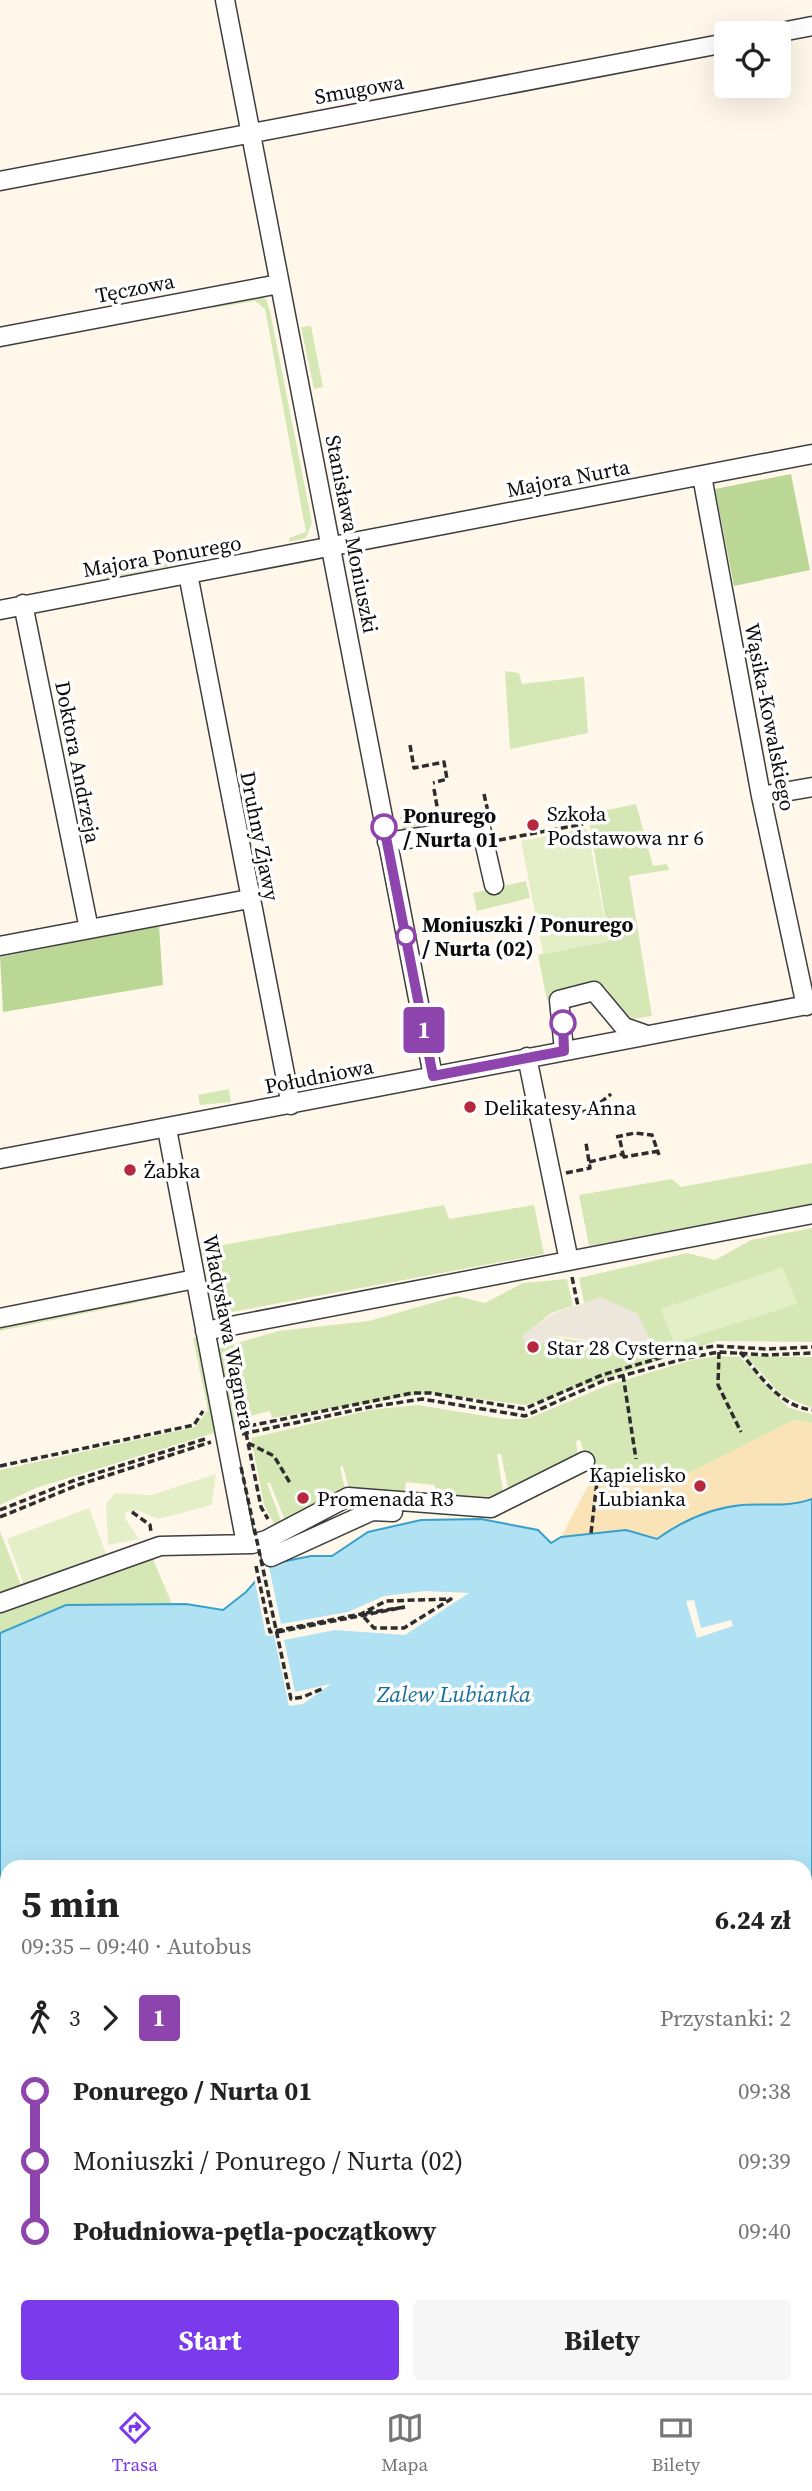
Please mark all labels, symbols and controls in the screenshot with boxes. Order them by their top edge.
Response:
map controls [714,21,791,98]
button: locate [714,21,791,98]
street label: Smugowa [312,67,406,111]
street label: Tęczowa [93,266,177,310]
street label: Stanisława Moniuszki [319,432,385,636]
street label: Majora Nurta [504,452,632,504]
street label: Majora Ponurego [80,528,244,584]
street label: Wąsika-Kowalskiego [738,621,802,813]
street label: Doktora Andrzeja [48,678,108,846]
street label: Druhny Zjawy [233,769,287,903]
place label: Szkoła Podstawowa nr 6 [547,799,704,852]
place label: Ponurego / Nurta 01 [403,801,499,854]
marker: Ponurego / Nurta 01 [371,814,397,840]
marker: Szkoła Podstawowa nr 6 [525,817,541,833]
place label: Moniuszki / Ponurego / Nurta (02) [422,910,633,963]
marker: Moniuszki / Ponurego / Nurta (02) [396,926,416,946]
line badge: 1 [401,1007,447,1053]
unlabelled marker [550,1010,576,1036]
text: 1 [417,1013,431,1046]
street label: Południowa [262,1051,376,1101]
place label: Delikatesy Anna [484,1093,637,1122]
marker: Delikatesy Anna [462,1099,478,1115]
place label: Żabka [144,1156,201,1185]
marker: Żabka [122,1162,138,1178]
street label: Władysława Wagnera [196,1232,262,1432]
place label: Star 28 Cysterna [547,1333,698,1362]
marker: Star 28 Cysterna [525,1339,541,1355]
place label: Kąpielisko Lubianka [589,1460,686,1513]
marker: Kąpielisko Lubianka [692,1478,708,1494]
place label: Promenada R3 [317,1484,454,1513]
marker: Promenada R3 [295,1490,311,1506]
water label: Zalew Lubianka [376,1678,531,1710]
text: 5 min [21,1878,120,1930]
text: 6.24 zł [715,1902,791,1938]
text: 09:35 – 09:40 · Autobus [21,1930,251,1962]
icon: walk [21,1999,59,2037]
icon: forward [91,1999,129,2037]
text: 1 [153,2001,166,2034]
text: 3 [69,2002,81,2034]
text: Przystanki: 2 [660,2002,791,2034]
text: Ponurego / Nurta 01 [73,2073,312,2109]
text: 09:38 [738,2075,791,2107]
text: Moniuszki / Ponurego / Nurta (02) [73,2143,463,2179]
text: 09:39 [738,2145,791,2177]
text: Południowa-pętla-początkowy [73,2213,436,2249]
text: 09:40 [738,2215,791,2247]
button: Start [21,2300,399,2380]
button: Bilety [413,2300,791,2380]
tab: Trasa [112,2409,158,2477]
tab: Mapa [381,2409,428,2477]
tab: Bilety [651,2409,700,2477]

